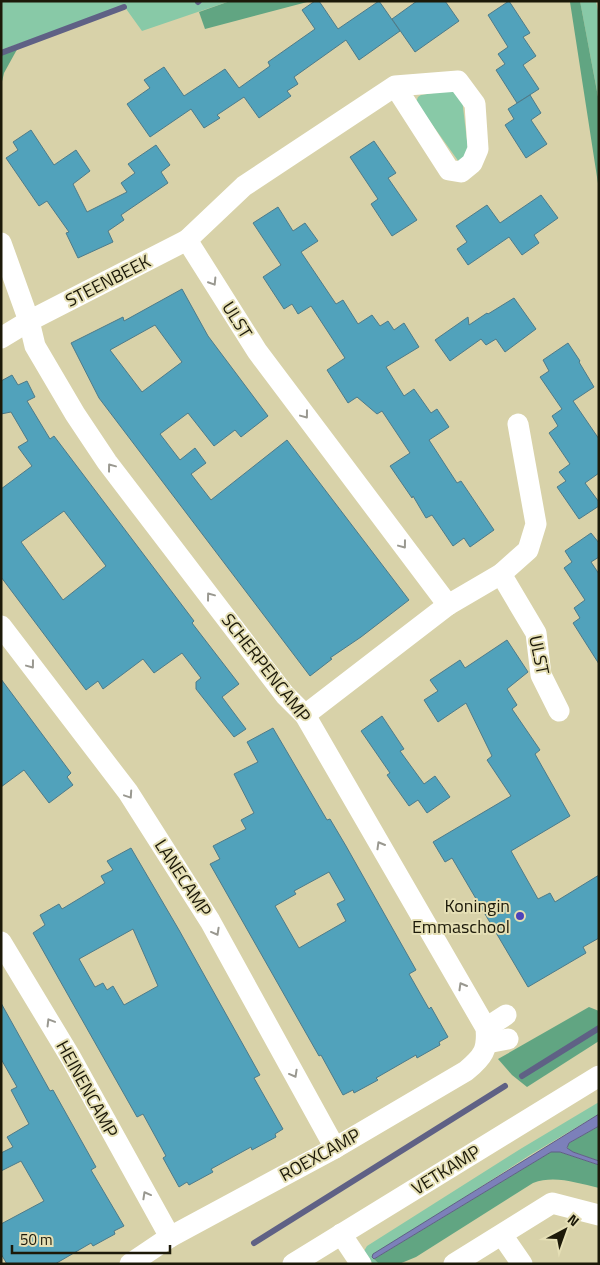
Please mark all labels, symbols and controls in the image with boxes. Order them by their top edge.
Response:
street label: STEENBEEK [60,248,155,314]
one-way arrow [206,276,216,285]
street label: ULST [216,296,260,344]
one-way arrow [299,409,308,419]
one-way arrow [108,463,117,473]
one-way arrow [397,539,405,548]
one-way arrow [207,593,215,602]
street label: SCHERPENCAMP [215,607,318,728]
street label: ULST [522,633,557,678]
one-way arrow [25,659,33,668]
one-way arrow [123,789,132,798]
street label: LANECAMP [148,834,219,922]
one-way arrow [376,842,386,851]
place label: Koningin Emmaschool [412,892,510,940]
marker: Koningin Emmaschool [514,910,526,922]
one-way arrow [210,926,220,935]
one-way arrow [458,982,468,991]
one-way arrow [46,1019,56,1028]
street label: HEINENCAMP [50,1035,125,1142]
one-way arrow [288,1069,298,1078]
street label: ROEXCAMP [274,1121,365,1188]
street label: VETKAMP [406,1138,486,1201]
one-way arrow [143,1191,153,1200]
north arrow [540,1205,590,1255]
text: N [563,1209,584,1231]
scale bar [12,1222,170,1254]
text: 50 m [20,1228,53,1251]

